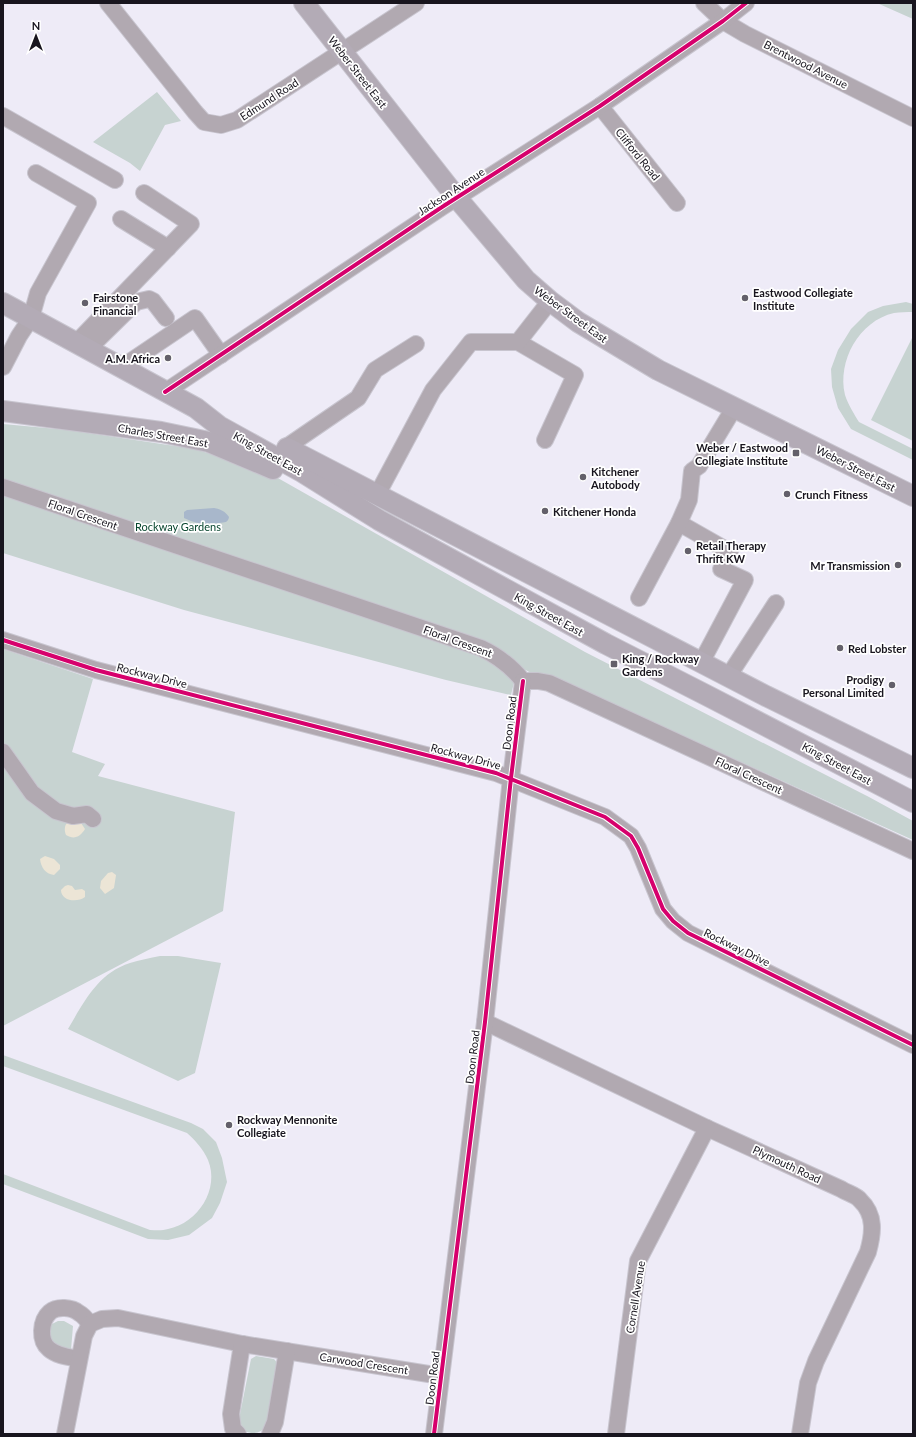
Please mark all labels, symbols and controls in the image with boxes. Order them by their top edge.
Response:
north arrow [16,16,56,56]
text: N [32,19,40,32]
street label: Weber Street East [326,34,390,110]
street label: Brentwood Avenue [762,37,850,91]
street label: Edmund Road [237,75,301,123]
street label: Clifford Road [613,125,663,183]
street label: Jackson Avenue [415,165,487,217]
street label: Weber Street East [532,283,610,345]
place label: Eastwood Collegiate Institute [753,286,853,312]
place label: Fairstone Financial [93,291,138,317]
marker: Eastwood Collegiate Institute [740,293,750,303]
marker: Fairstone Financial [80,298,90,308]
place label: A.M. Africa [104,352,160,365]
marker: A.M. Africa [163,353,173,363]
street label: Charles Street East [117,421,209,449]
street label: King Street East [231,429,305,477]
place label: Weber / Eastwood Collegiate Institute [695,441,788,467]
street label: Weber Street East [814,442,898,494]
marker: Weber / Eastwood Collegiate Institute [791,448,801,458]
place label: Kitchener Autobody [590,465,640,491]
marker: Kitchener Autobody [578,472,588,482]
place label: Crunch Fitness [795,488,868,501]
marker: Crunch Fitness [782,489,792,499]
street label: Floral Crescent [47,496,119,532]
place label: Kitchener Honda [553,505,636,518]
marker: Kitchener Honda [540,506,550,516]
park label: Rockway Gardens [135,520,221,533]
place label: Retail Therapy Thrift KW [696,539,766,565]
marker: Retail Therapy Thrift KW [683,546,693,556]
place label: Mr Transmission [810,559,890,572]
marker: Mr Transmission [893,560,903,570]
street label: King Street East [512,590,586,638]
street label: Floral Crescent [422,623,494,660]
place label: Red Lobster [848,642,907,655]
marker: Red Lobster [835,643,845,653]
place label: King / Rockway Gardens [622,652,699,678]
marker: King / Rockway Gardens [609,659,619,669]
street label: Rockway Drive [116,660,189,690]
place label: Prodigy Personal Limited [802,673,884,699]
marker: Prodigy Personal Limited [887,680,897,690]
street label: Doon Road [499,695,519,751]
street label: King Street East [800,739,874,787]
street label: Rockway Drive [430,740,503,772]
street label: Floral Crescent [713,754,785,796]
street label: Rockway Drive [702,925,772,969]
street label: Doon Road [462,1029,482,1085]
place label: Rockway Mennonite Collegiate [237,1113,337,1139]
marker: Rockway Mennonite Collegiate [224,1120,234,1130]
street label: Plymouth Road [751,1143,823,1185]
street label: Cornell Avenue [623,1260,647,1334]
street label: Carwood Crescent [319,1350,409,1376]
street label: Doon Road [422,1350,442,1406]

